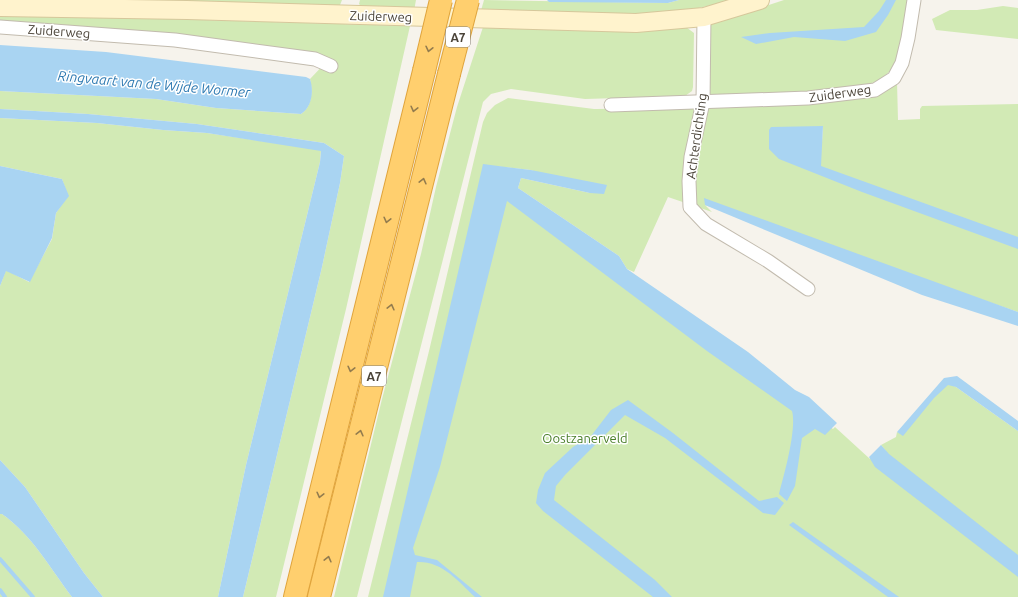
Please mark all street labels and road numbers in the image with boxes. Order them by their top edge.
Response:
street label: Zuiderweg [350,8,412,24]
street label: Zuiderweg [27,22,91,40]
road number: A7 [446,27,470,47]
street label: Zuiderweg [808,82,872,104]
street label: Achterdichting [683,92,709,180]
road number: A7 [362,366,386,386]

